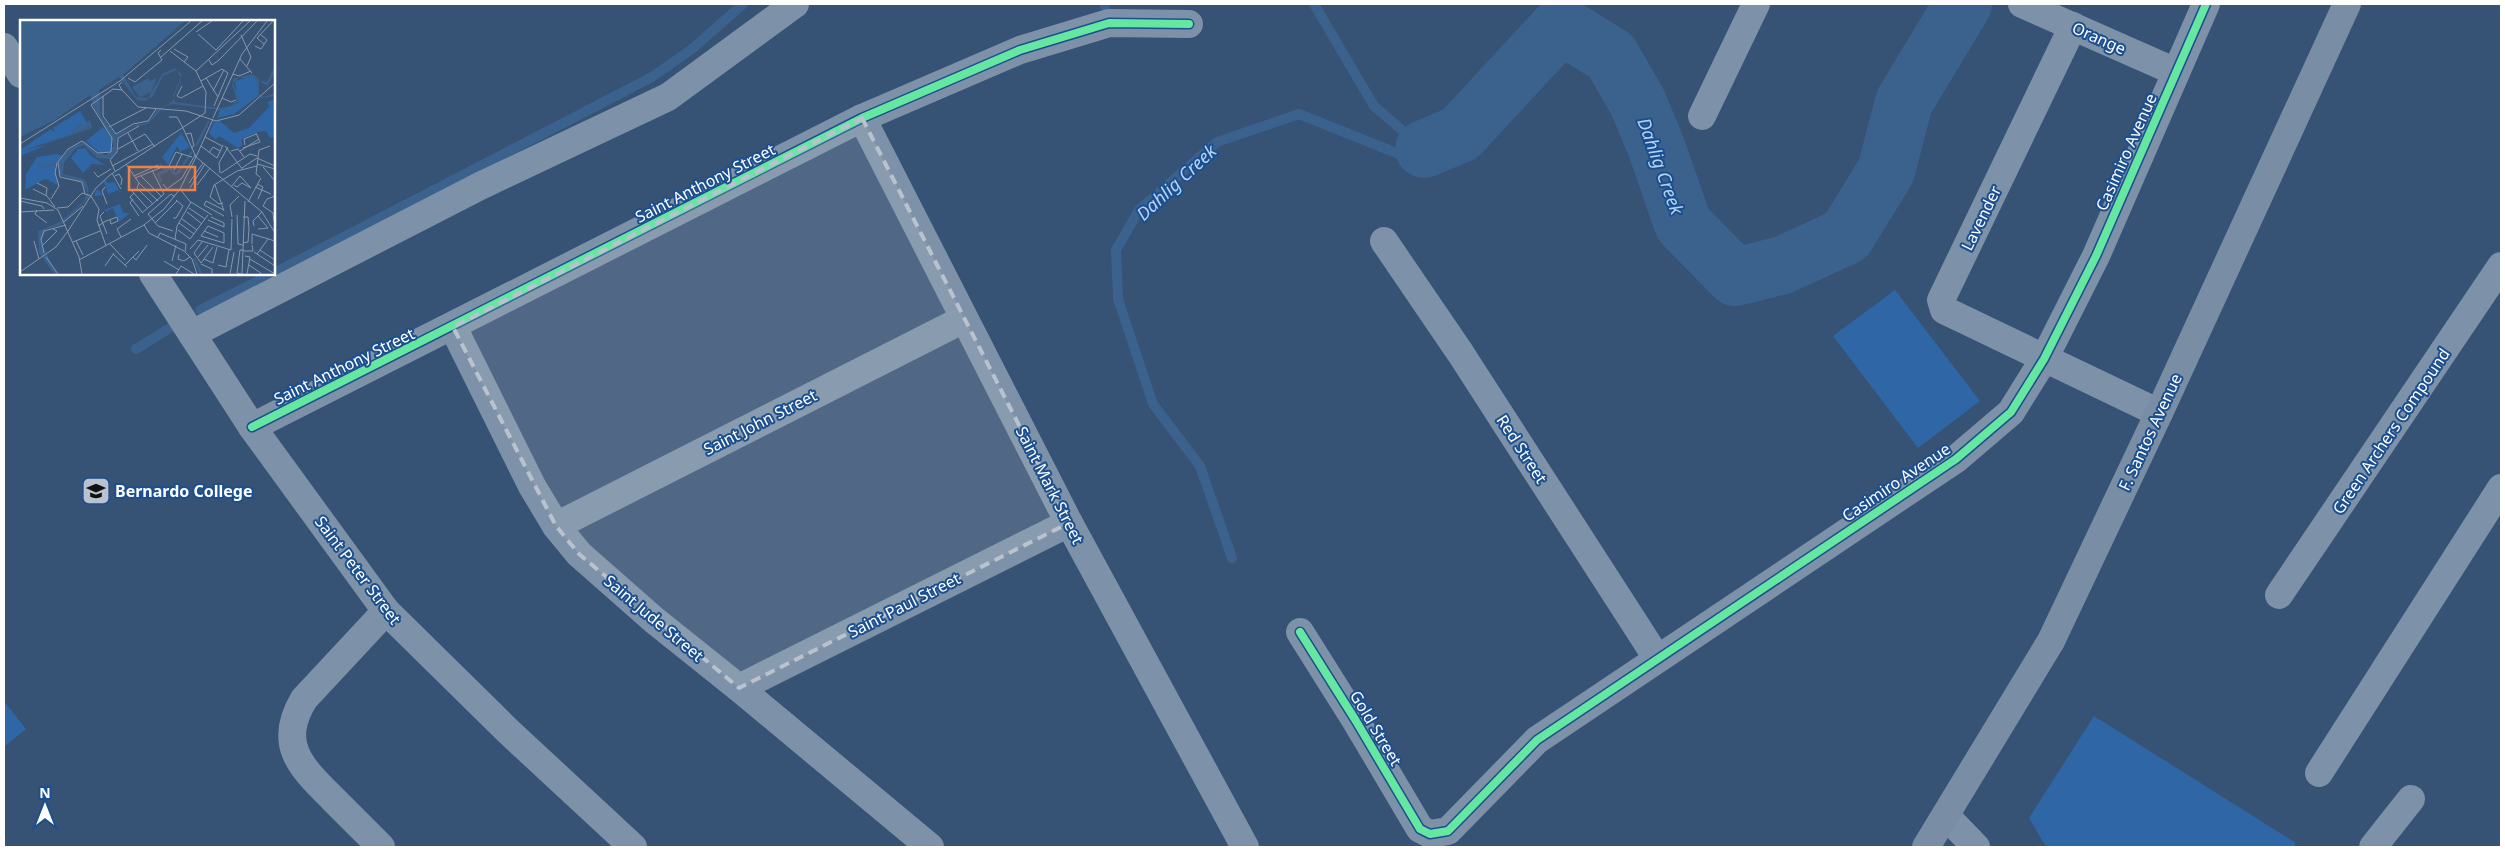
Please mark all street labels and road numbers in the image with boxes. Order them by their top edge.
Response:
street label: Orange [2069,16,2129,60]
street label: Casimiro Avenue [2090,90,2162,214]
street label: Saint Anthony Street [631,138,779,228]
street label: Lavender [1956,181,2006,254]
street label: Saint Anthony Street [270,322,418,410]
street label: Green Archers Compound [2327,344,2455,518]
street label: F. Santos Avenue [2113,370,2187,494]
street label: Saint John Street [700,384,821,460]
street label: Red Street [1492,410,1552,488]
street label: Saint Mark Street [1011,422,1089,548]
street label: Casimiro Avenue [1838,438,1954,526]
street label: Saint Peter Street [310,511,406,629]
street label: Saint Paul Street [844,567,964,643]
street label: Saint Jude Street [600,570,709,666]
street label: Gold Street [1345,686,1407,770]

